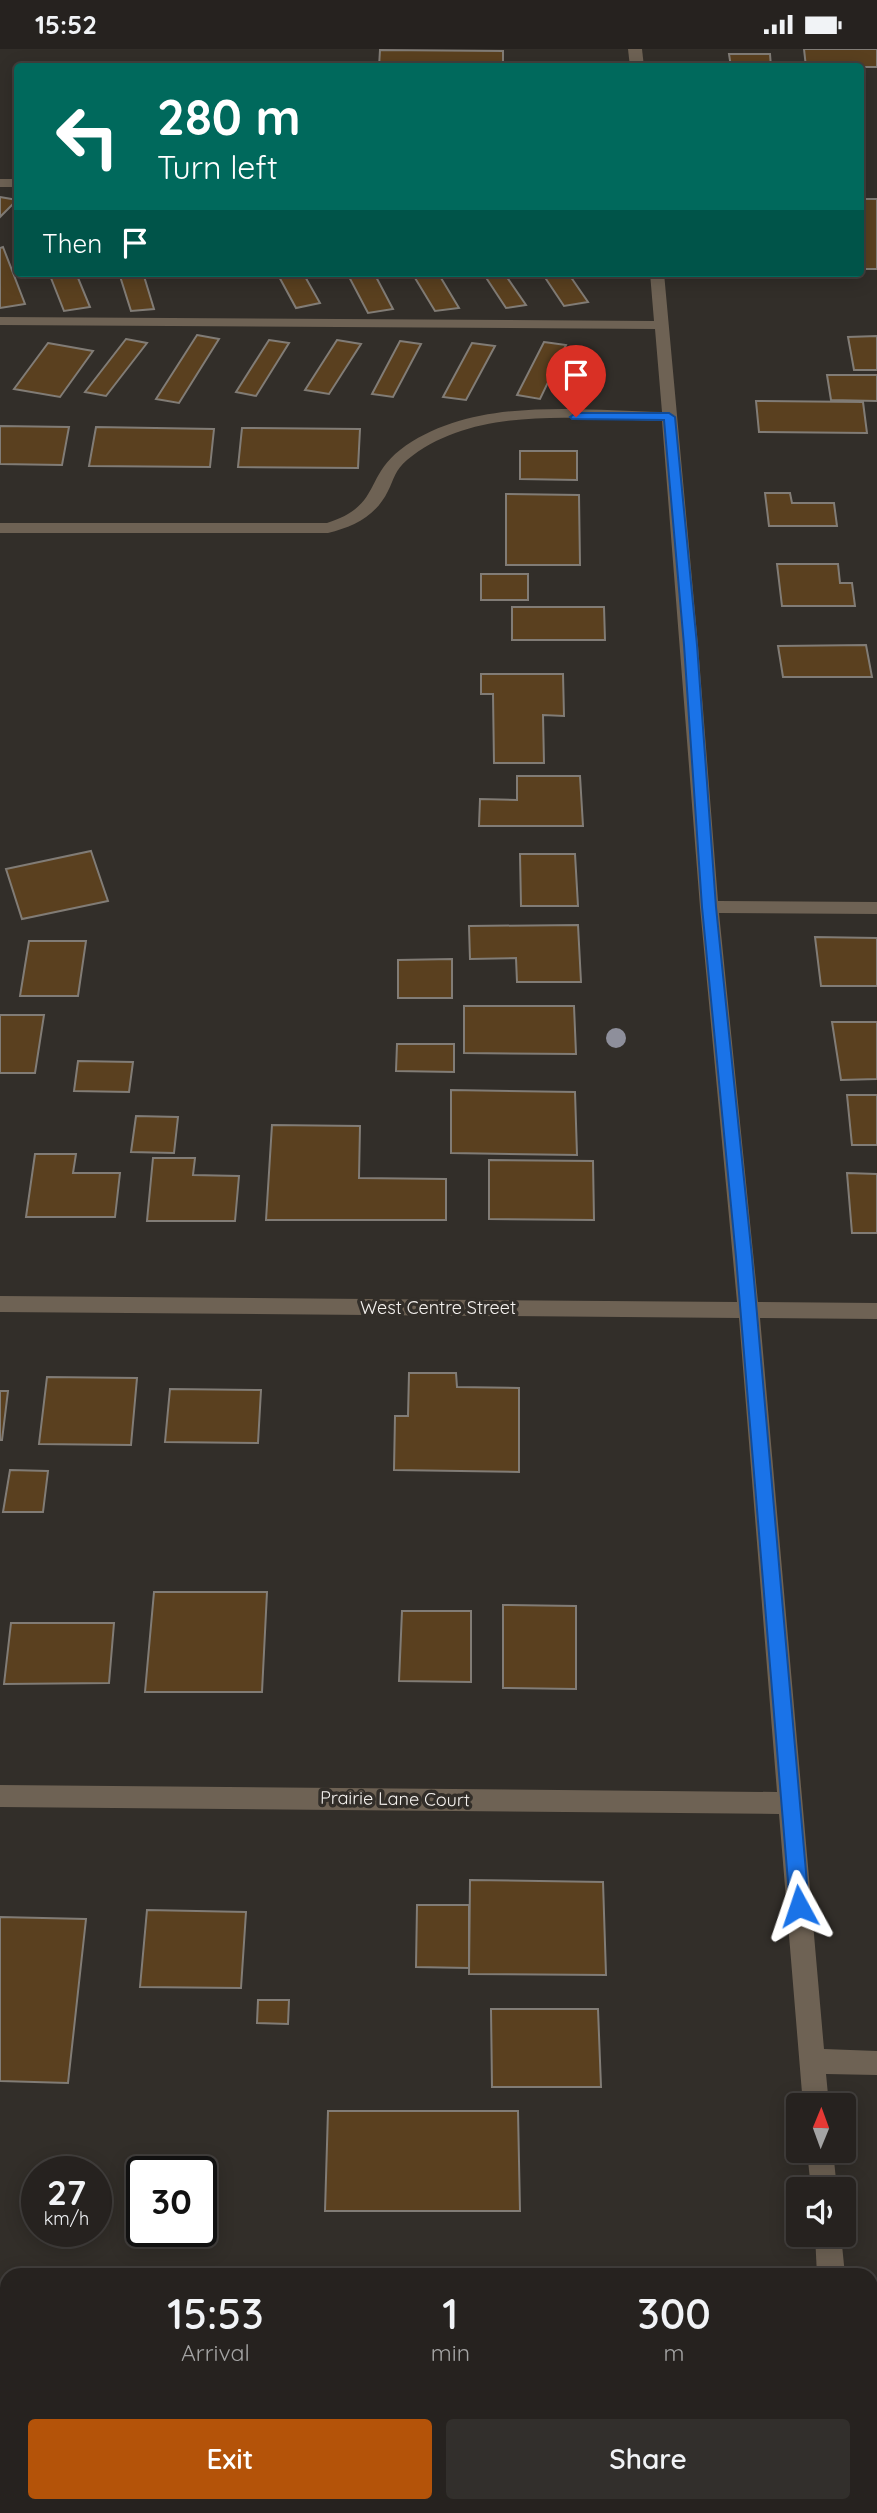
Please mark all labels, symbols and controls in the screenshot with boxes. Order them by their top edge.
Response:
text: 15:52 [35,8,97,41]
text: 280 m [157,86,301,147]
icon: left [42,91,133,182]
text: Turn left [157,147,278,187]
icon: arrive [116,224,154,262]
text: Then [42,227,102,260]
pin [546,345,606,417]
icon: arrive [557,356,595,394]
street label: West Centre Street [360,1296,516,1319]
street label: Prairie Lane Court [320,1786,470,1811]
position arrow [762,1869,836,1943]
north arrow [786,2093,856,2163]
map controls [786,2093,856,2247]
speed limit sign: 30 [126,2156,217,2247]
text: 27 [47,2170,86,2214]
button: sound [786,2177,856,2247]
text: km/h [44,2207,89,2230]
text: 15:53 [167,2287,264,2340]
text: 1 [442,2287,458,2340]
text: 300 [637,2287,711,2340]
text: Arrival [181,2338,250,2367]
text: min [431,2338,470,2367]
text: m [664,2338,684,2367]
button: Exit [28,2419,432,2499]
button: Share [446,2419,850,2499]

